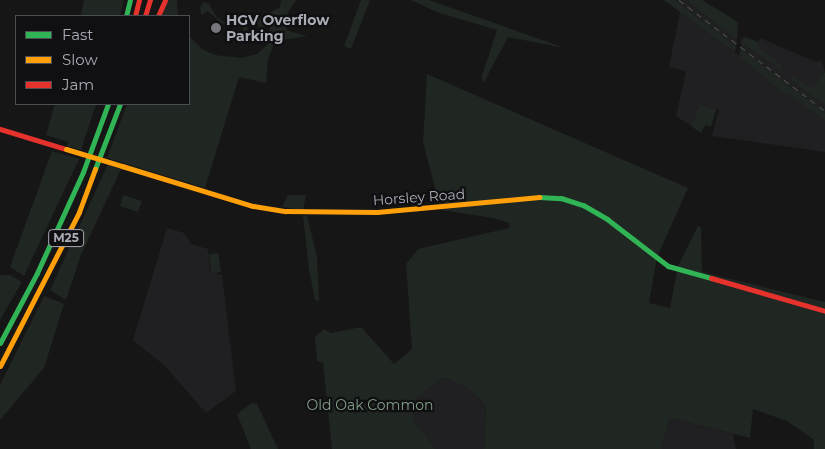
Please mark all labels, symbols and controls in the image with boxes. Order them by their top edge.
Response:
place label: HGV Overflow Parking [226,12,329,44]
legend [15,15,190,105]
marker: HGV Overflow Parking [210,22,222,34]
text: Fast [62,25,93,44]
text: Slow [62,50,98,69]
text: Jam [62,75,94,94]
street label: Horsley Road [372,185,466,209]
road number: M25 [47,228,85,248]
park label: Old Oak Common [306,397,434,413]

